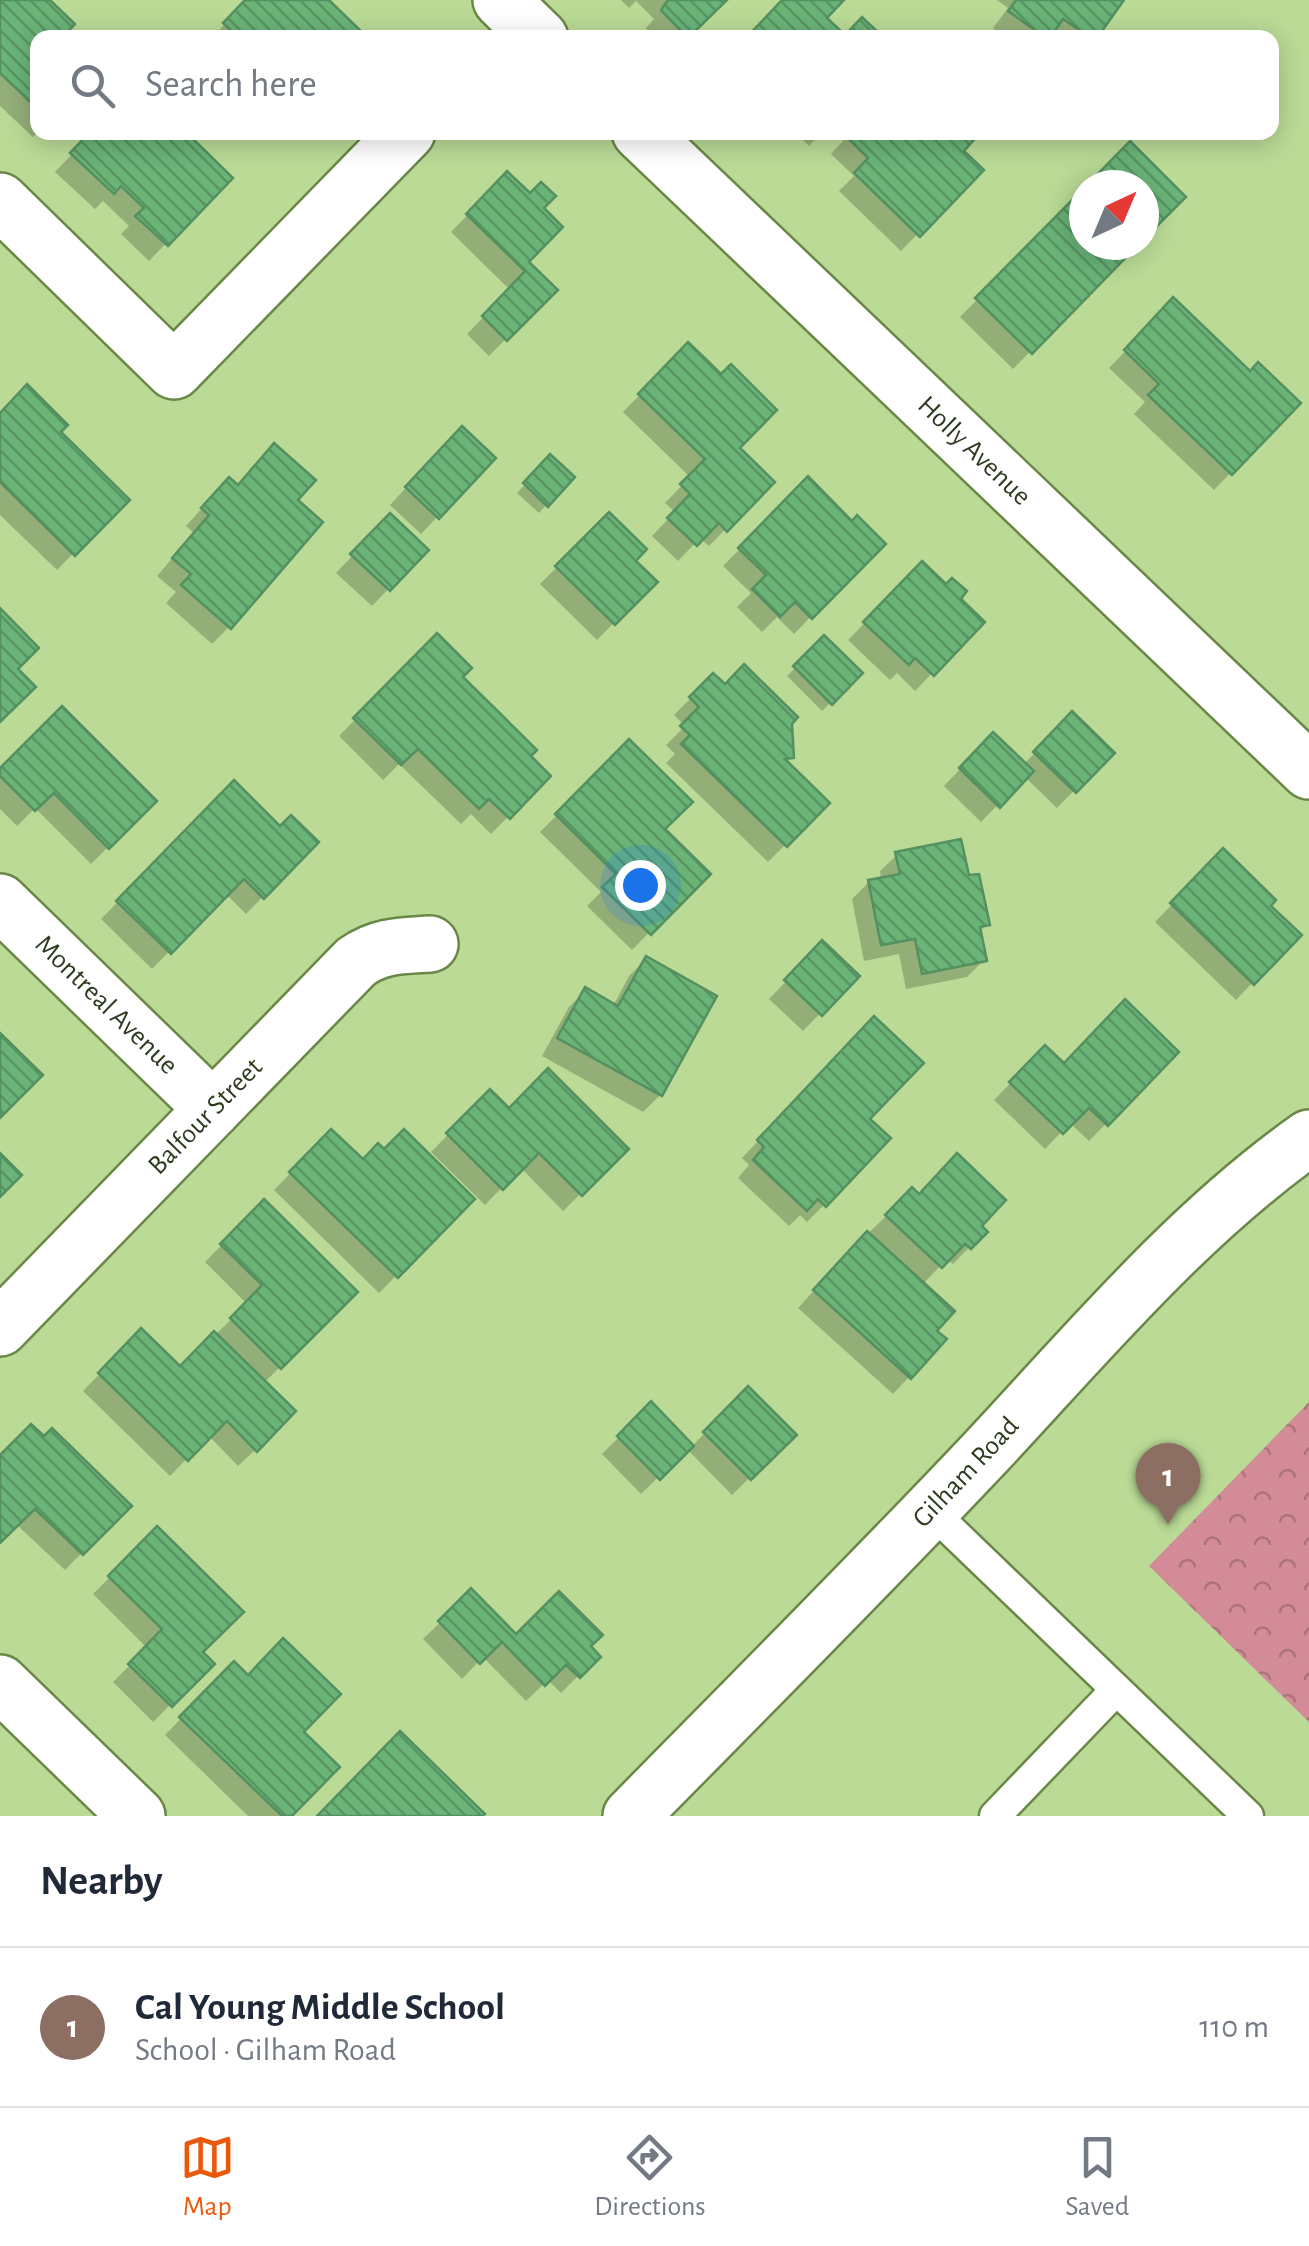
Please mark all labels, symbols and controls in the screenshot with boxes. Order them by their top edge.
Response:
search box [30,30,1279,140]
icon: search [65,58,120,113]
text: Search here [145,66,317,104]
north arrow [1069,170,1159,260]
street label: Holly Avenue [912,391,1036,511]
your location [615,860,666,911]
street label: Montreal Avenue [30,930,183,1080]
street label: Balfour Street [143,1053,268,1180]
street label: Gilham Road [908,1412,1025,1533]
pin: 1 [1136,1442,1200,1525]
text: Nearby [40,1860,163,1902]
text: Cal Young Middle School [135,1989,505,2027]
text: 1 [67,2011,78,2043]
text: 110 m [1199,2011,1269,2043]
text: School · Gilham Road [135,2034,396,2066]
tab: Map [180,2130,235,2224]
tab: Directions [594,2130,706,2224]
tab: Saved [1065,2130,1129,2224]

